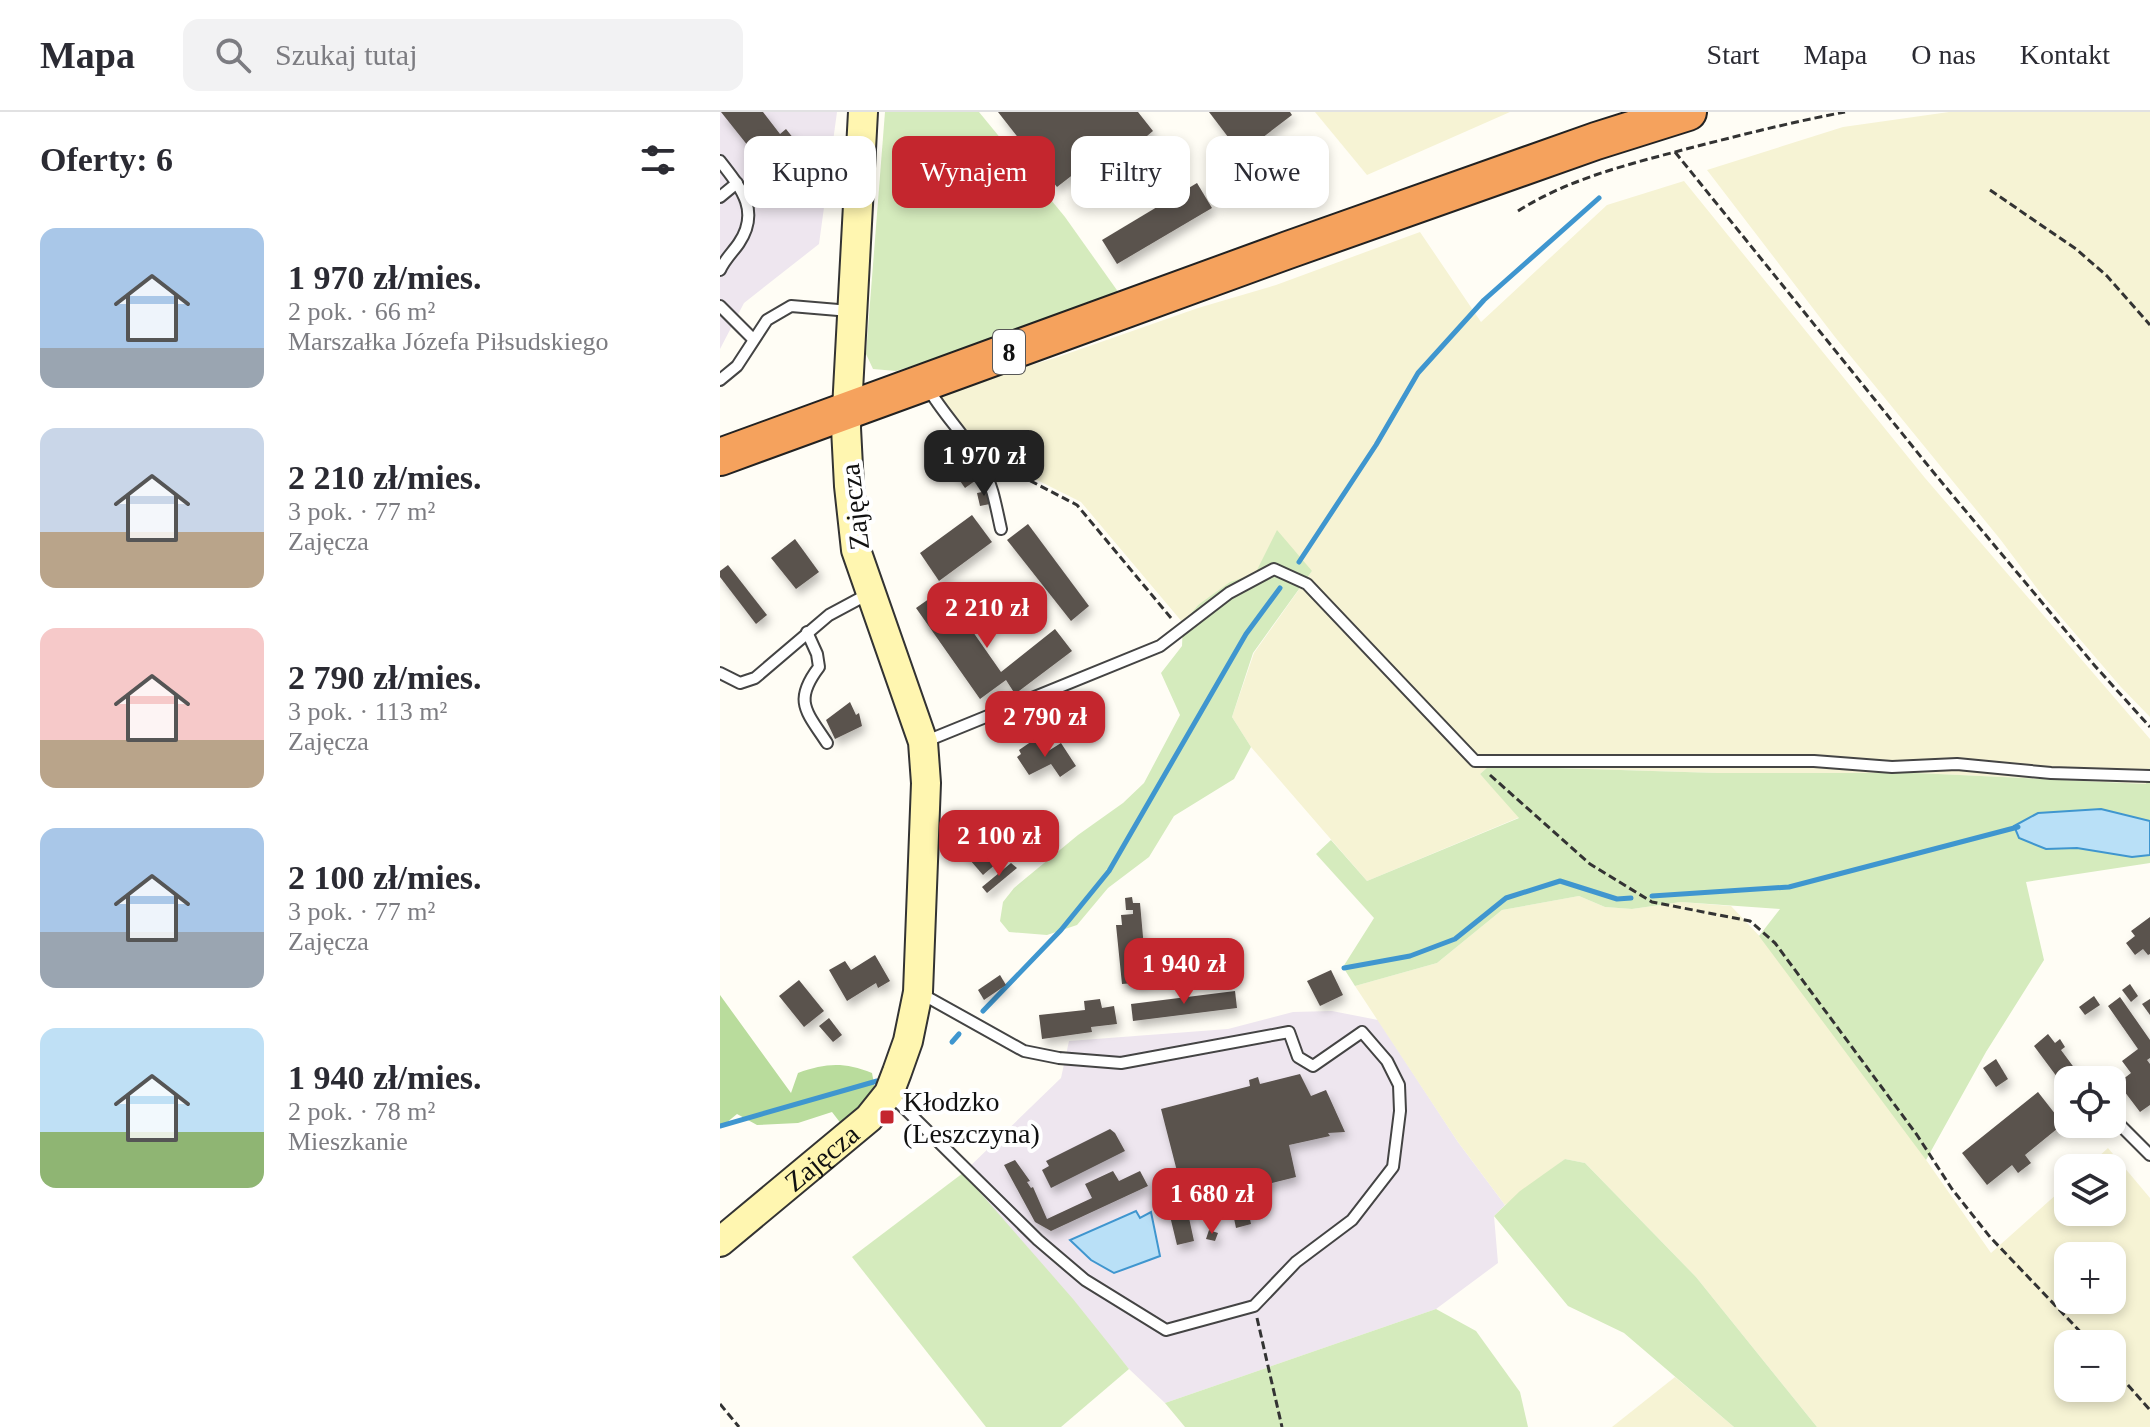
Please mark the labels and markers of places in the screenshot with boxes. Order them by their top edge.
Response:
pin: 1 970 zł [901,430,1067,498]
pin: 2 210 zł [904,582,1070,650]
pin: 2 790 zł [962,691,1128,759]
pin: 2 100 zł [916,810,1082,878]
pin: 1 940 zł [1101,938,1267,1006]
place label: Kłodzko (Leszczyna) [903,1086,1040,1149]
marker: Kłodzko (Leszczyna) [878,1108,896,1126]
pin: 1 680 zł [1129,1168,1295,1236]

